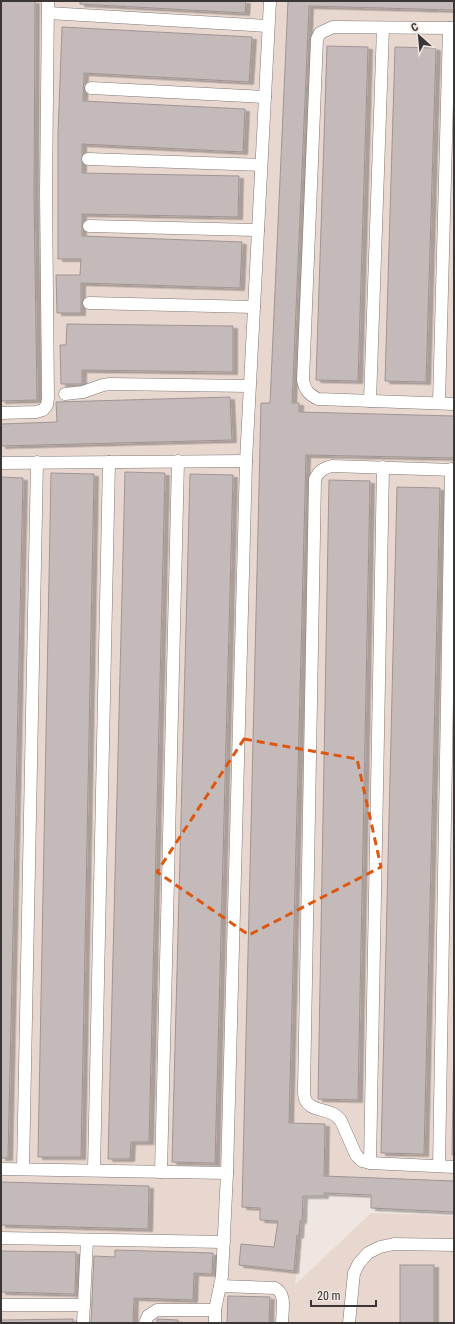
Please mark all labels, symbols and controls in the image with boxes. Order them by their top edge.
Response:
north arrow [399,16,439,56]
text: С [409,20,420,35]
scale bar [311,1282,376,1308]
text: 20 m [317,1289,341,1303]

